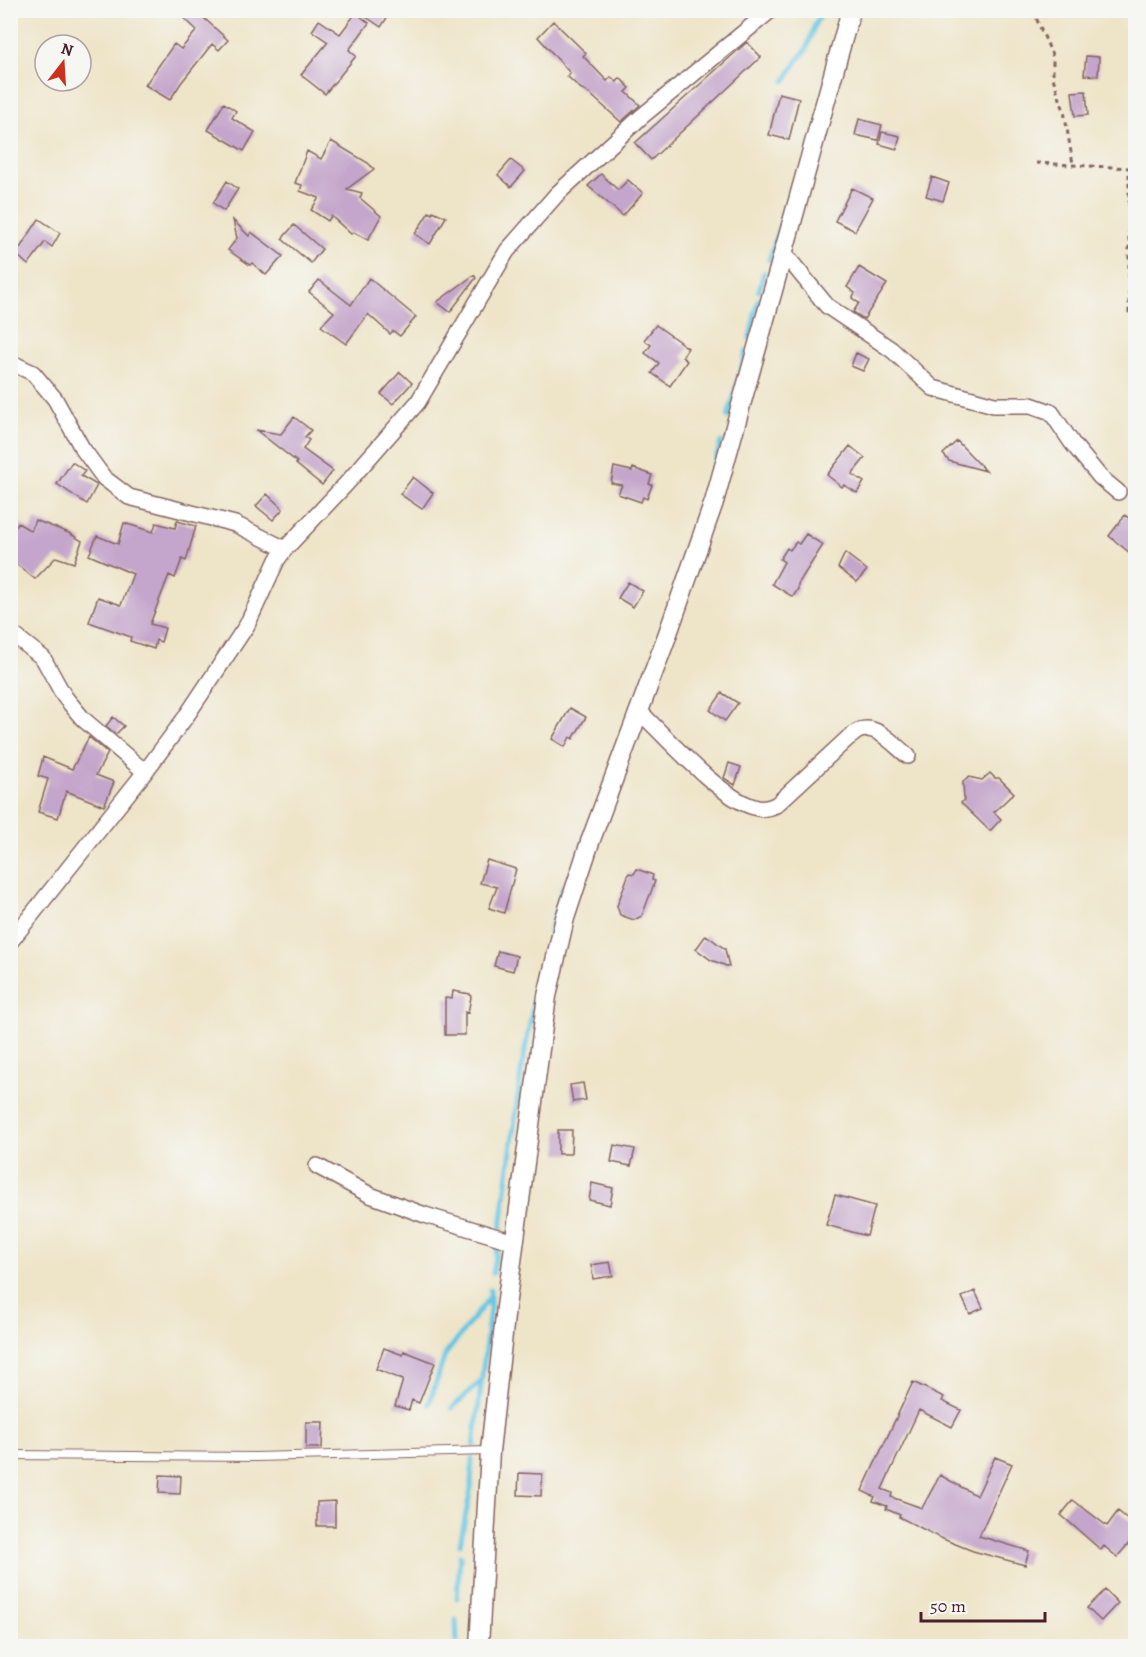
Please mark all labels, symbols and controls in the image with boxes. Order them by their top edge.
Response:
north arrow [33,33,93,93]
text: N [58,37,76,62]
scale bar [921,1585,1046,1623]
text: 50 m [930,1594,966,1618]

